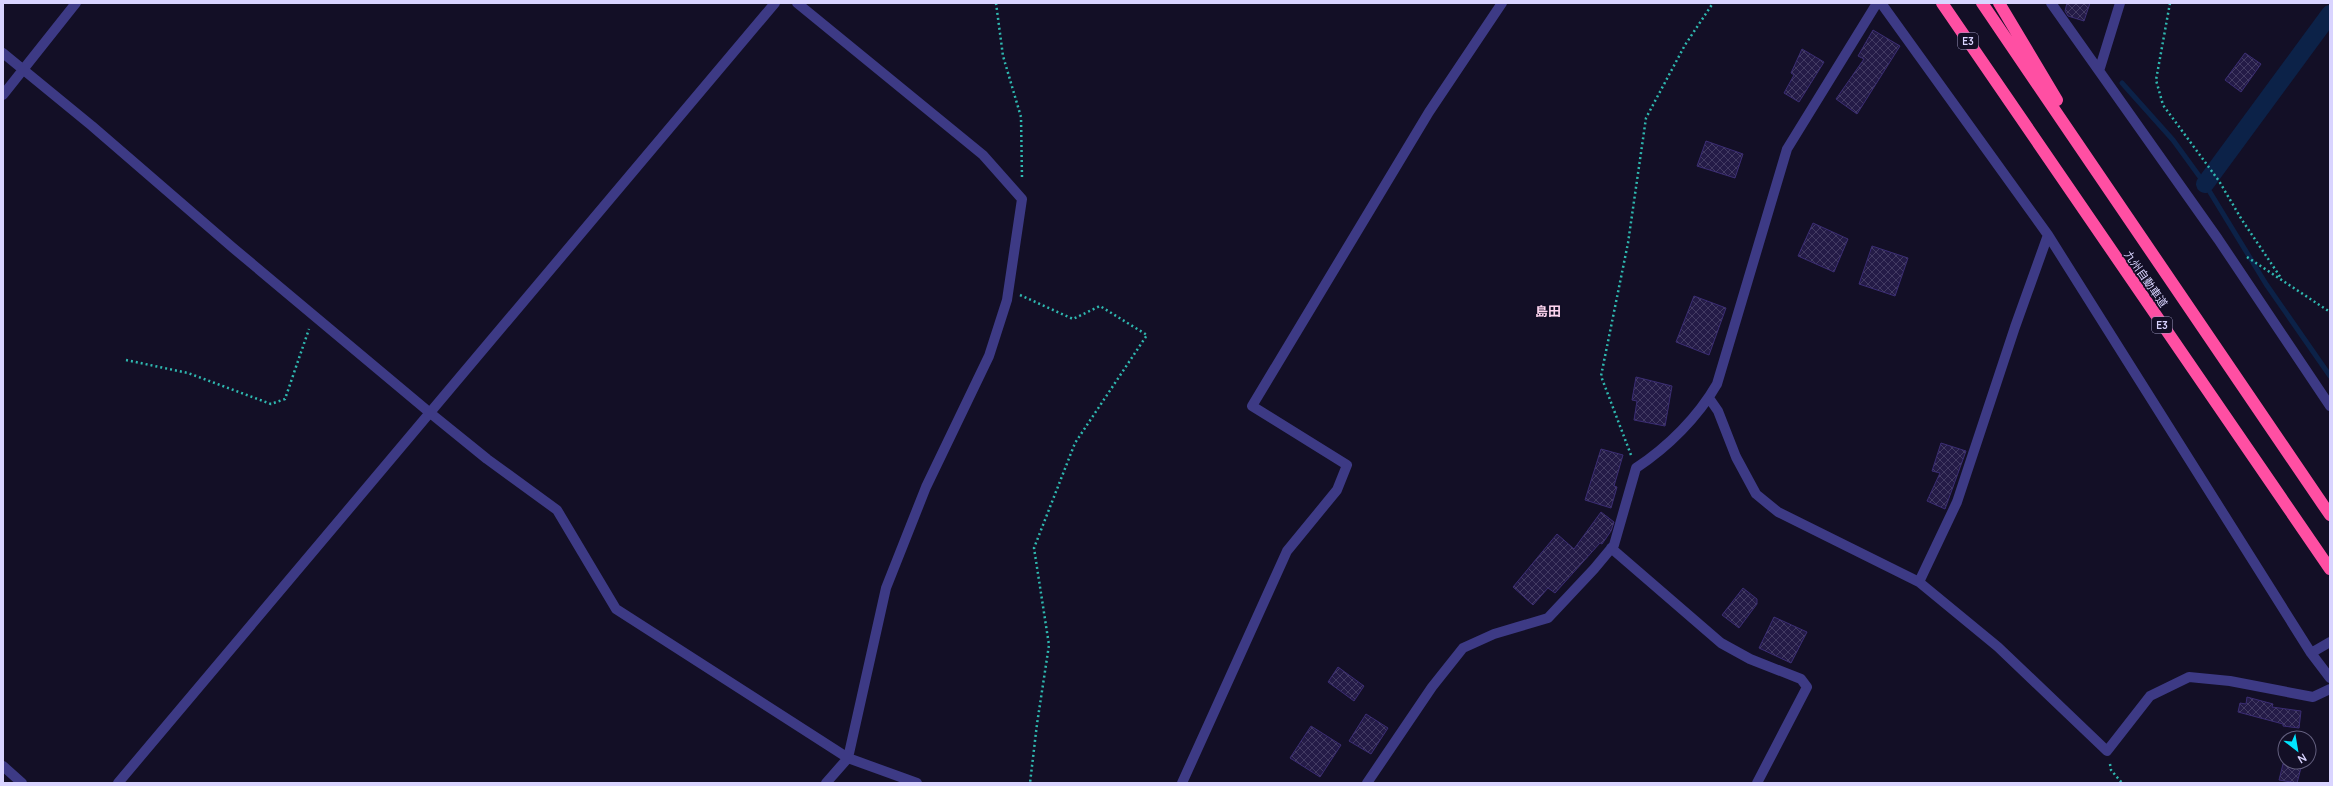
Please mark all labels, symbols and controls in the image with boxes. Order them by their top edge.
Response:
road number: E3 [1958,33,1978,49]
street label: 九州自動車道 [2121,247,2171,310]
district label: 島田 [1535,302,1561,320]
road number: E3 [2152,317,2172,333]
north arrow [2277,730,2317,770]
text: N [2295,751,2310,768]

